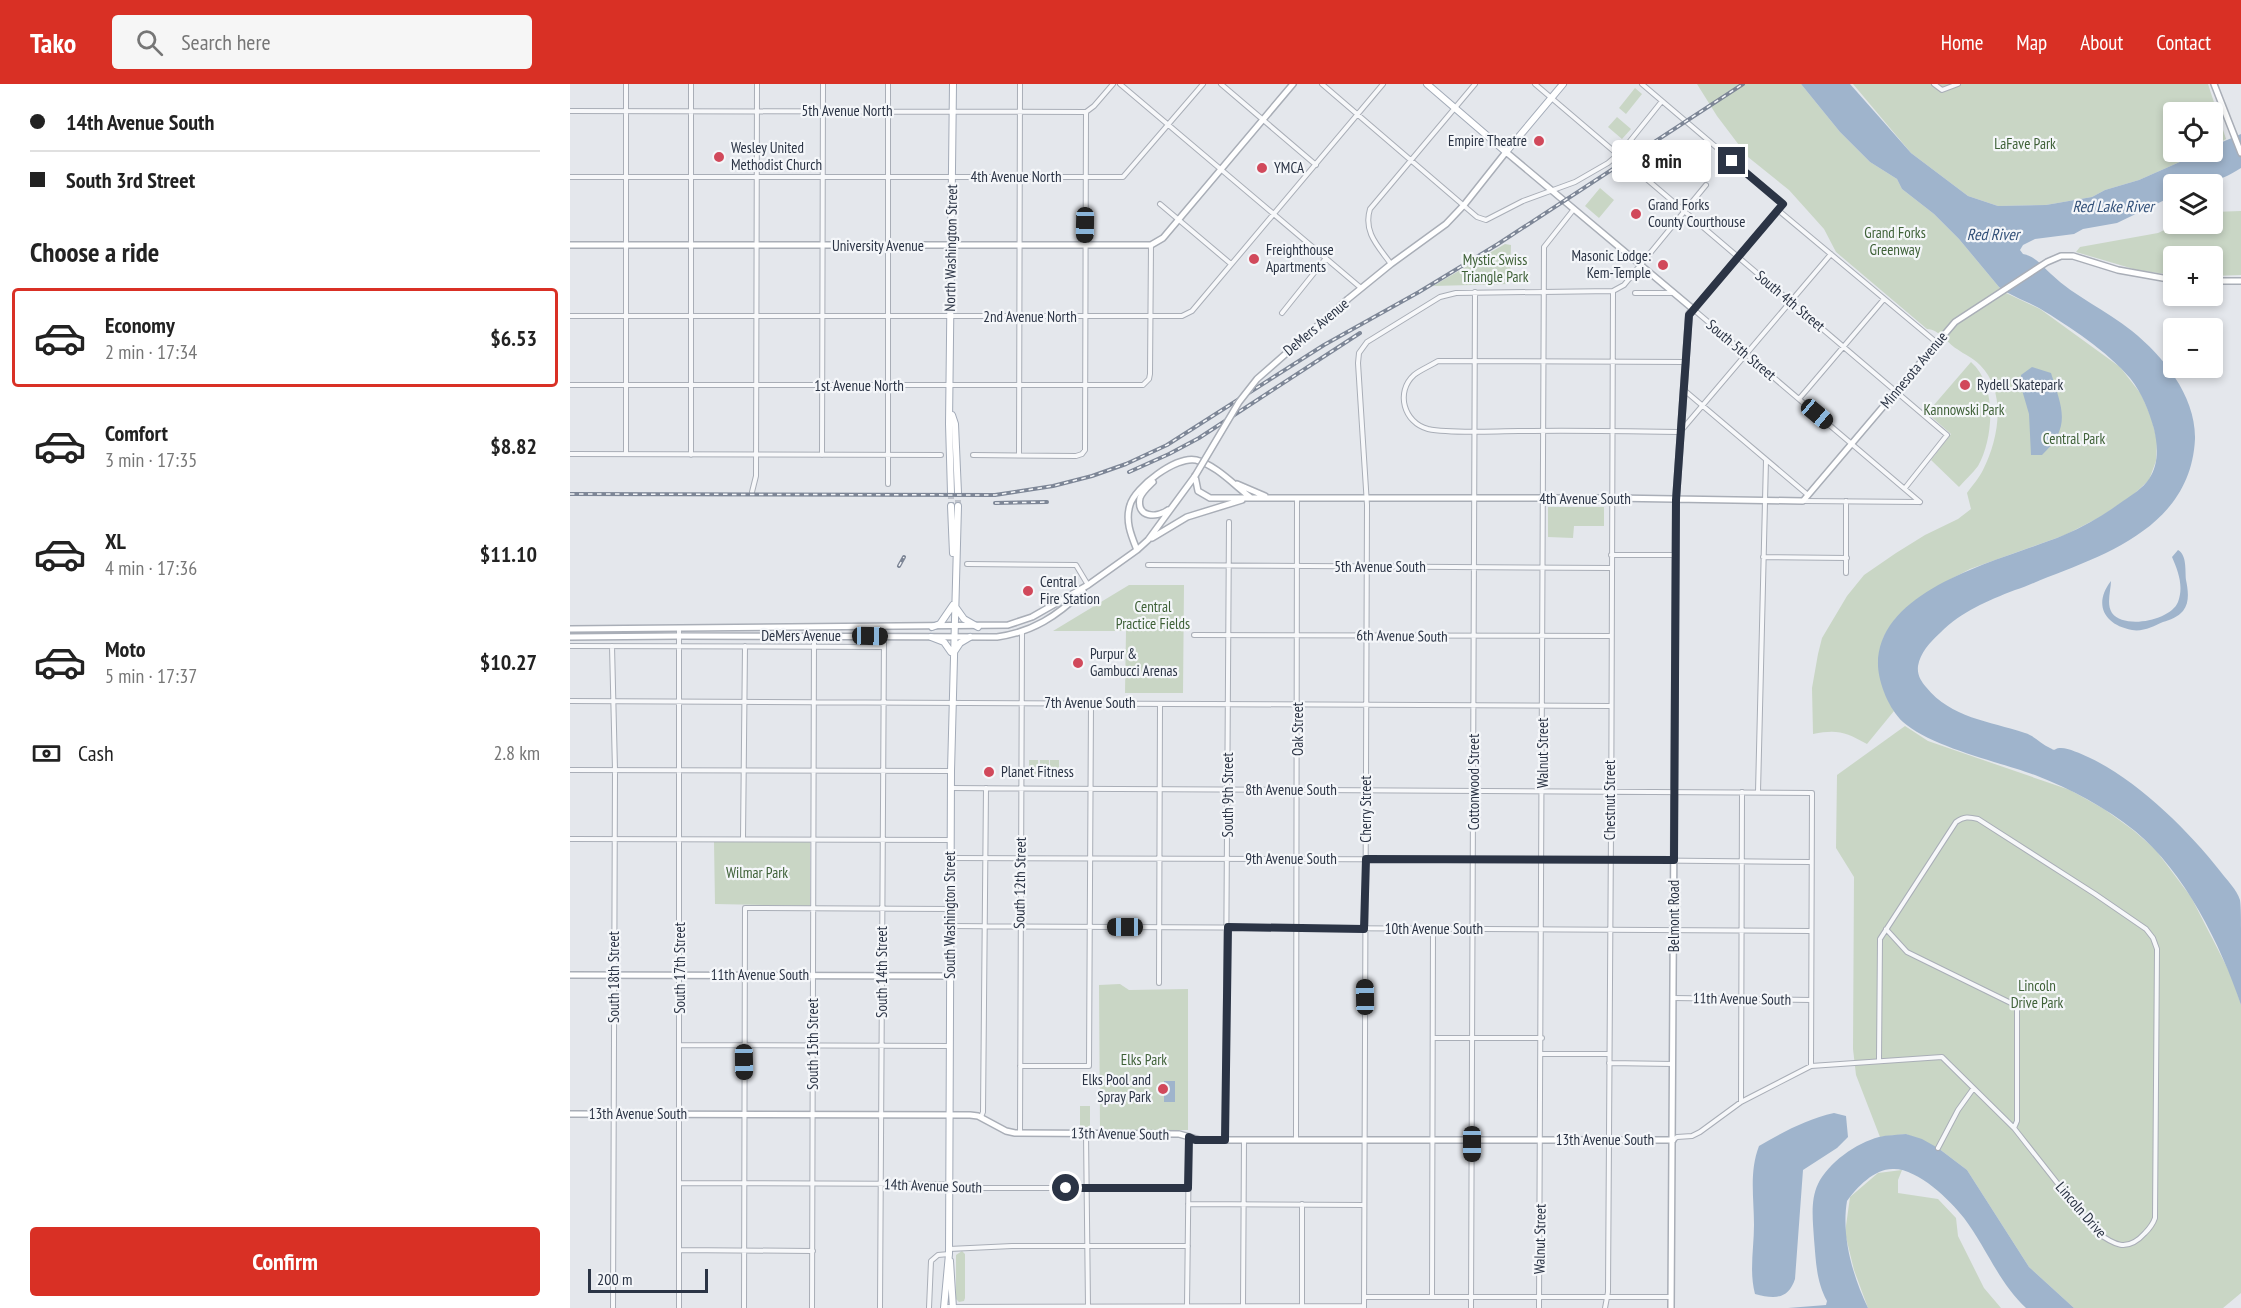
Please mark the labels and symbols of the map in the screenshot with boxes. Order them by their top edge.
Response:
street label: 5th Avenue North [801,101,893,120]
place label: Empire Theatre [1448,131,1527,150]
marker: Empire Theatre [1532,134,1546,148]
park label: LaFave Park [1994,134,2056,153]
place label: Wesley United Methodist Church [731,138,822,174]
callout: 8 min [1612,140,1711,182]
route end [1718,147,1745,174]
marker: Wesley United Methodist Church [712,150,726,164]
place label: YMCA [1274,158,1305,177]
marker: YMCA [1255,161,1269,175]
street label: 4th Avenue North [970,167,1062,186]
street label: North Washington Street [940,184,961,312]
place label: Grand Forks County Courthouse [1648,195,1745,231]
water label: Red Lake River [2072,196,2156,216]
car [1076,207,1094,243]
marker: Grand Forks County Courthouse [1629,207,1643,221]
park label: Grand Forks Greenway [1864,223,1926,259]
water label: Red River [1967,224,2022,244]
street label: University Avenue [832,236,924,255]
place label: Freighthouse Apartments [1266,240,1334,276]
place label: Masonic Lodge: Kem-Temple [1572,246,1651,282]
park label: Mystic Swiss Triangle Park [1461,250,1529,286]
marker: Freighthouse Apartments [1247,252,1261,266]
marker: Masonic Lodge: Kem-Temple [1656,258,1670,272]
street label: South 4th Street [1752,266,1829,335]
street label: DeMers Avenue [1279,294,1352,360]
street label: 2nd Avenue North [983,307,1077,326]
street label: South 5th Street [1703,315,1780,384]
street label: Minnesota Avenue [1876,327,1951,412]
place label: Rydell Skatepark [1977,375,2063,394]
street label: 1st Avenue North [814,376,904,395]
marker: Rydell Skatepark [1958,378,1972,392]
car [1797,396,1837,432]
park label: Kannowski Park [1923,400,2005,419]
park label: Central Park [2043,429,2105,448]
street label: 4th Avenue South [1539,489,1631,508]
street label: 5th Avenue South [1334,557,1426,576]
place label: Central Fire Station [1040,572,1100,608]
marker: Central Fire Station [1021,584,1035,598]
park label: Central Practice Fields [1116,597,1190,633]
street label: 6th Avenue South [1356,625,1448,646]
street label: DeMers Avenue [761,626,841,645]
car [852,627,888,645]
place label: Purpur & Gambucci Arenas [1090,644,1178,680]
marker: Purpur & Gambucci Arenas [1071,656,1085,670]
street label: 7th Avenue South [1044,693,1136,712]
street label: Oak Street [1288,702,1307,756]
street label: Walnut Street [1533,718,1552,788]
street label: Cottonwood Street [1464,734,1483,830]
street label: South 9th Street [1218,752,1237,838]
street label: Chestnut Street [1600,760,1619,840]
place label: Planet Fitness [1001,762,1074,781]
marker: Planet Fitness [982,765,996,779]
street label: Cherry Street [1356,775,1375,843]
street label: 8th Avenue South [1245,780,1337,799]
street label: South 12th Street [1009,837,1030,929]
street label: 9th Avenue South [1245,849,1337,868]
street label: South Washington Street [940,851,959,979]
park label: Wilmar Park [726,863,788,882]
street label: Belmont Road [1664,880,1683,952]
car [1107,918,1143,936]
street label: 10th Avenue South [1385,919,1483,938]
street label: South 17th Street [670,922,689,1014]
street label: South 14th Street [872,926,891,1018]
street label: South 18th Street [604,931,623,1023]
street label: 11th Avenue South [711,965,809,984]
park label: Lincoln Drive Park [2011,976,2064,1012]
car [1356,979,1374,1015]
street label: 11th Avenue South [1693,988,1791,1009]
street label: South 15th Street [803,998,822,1090]
car [735,1044,753,1080]
park label: Elks Park [1121,1050,1167,1069]
place label: Elks Pool and Spray Park [1082,1070,1151,1106]
marker: Elks Pool and Spray Park [1156,1082,1170,1096]
street label: 13th Avenue South [589,1104,687,1123]
street label: 13th Avenue South [1071,1123,1169,1144]
car [1463,1126,1481,1162]
street label: 13th Avenue South [1556,1130,1654,1149]
street label: 14th Avenue South [884,1174,982,1197]
route start [1052,1174,1079,1201]
street label: Lincoln Drive [2052,1178,2111,1242]
street label: Walnut Street [1529,1204,1550,1274]
scale bar [588,1266,708,1294]

